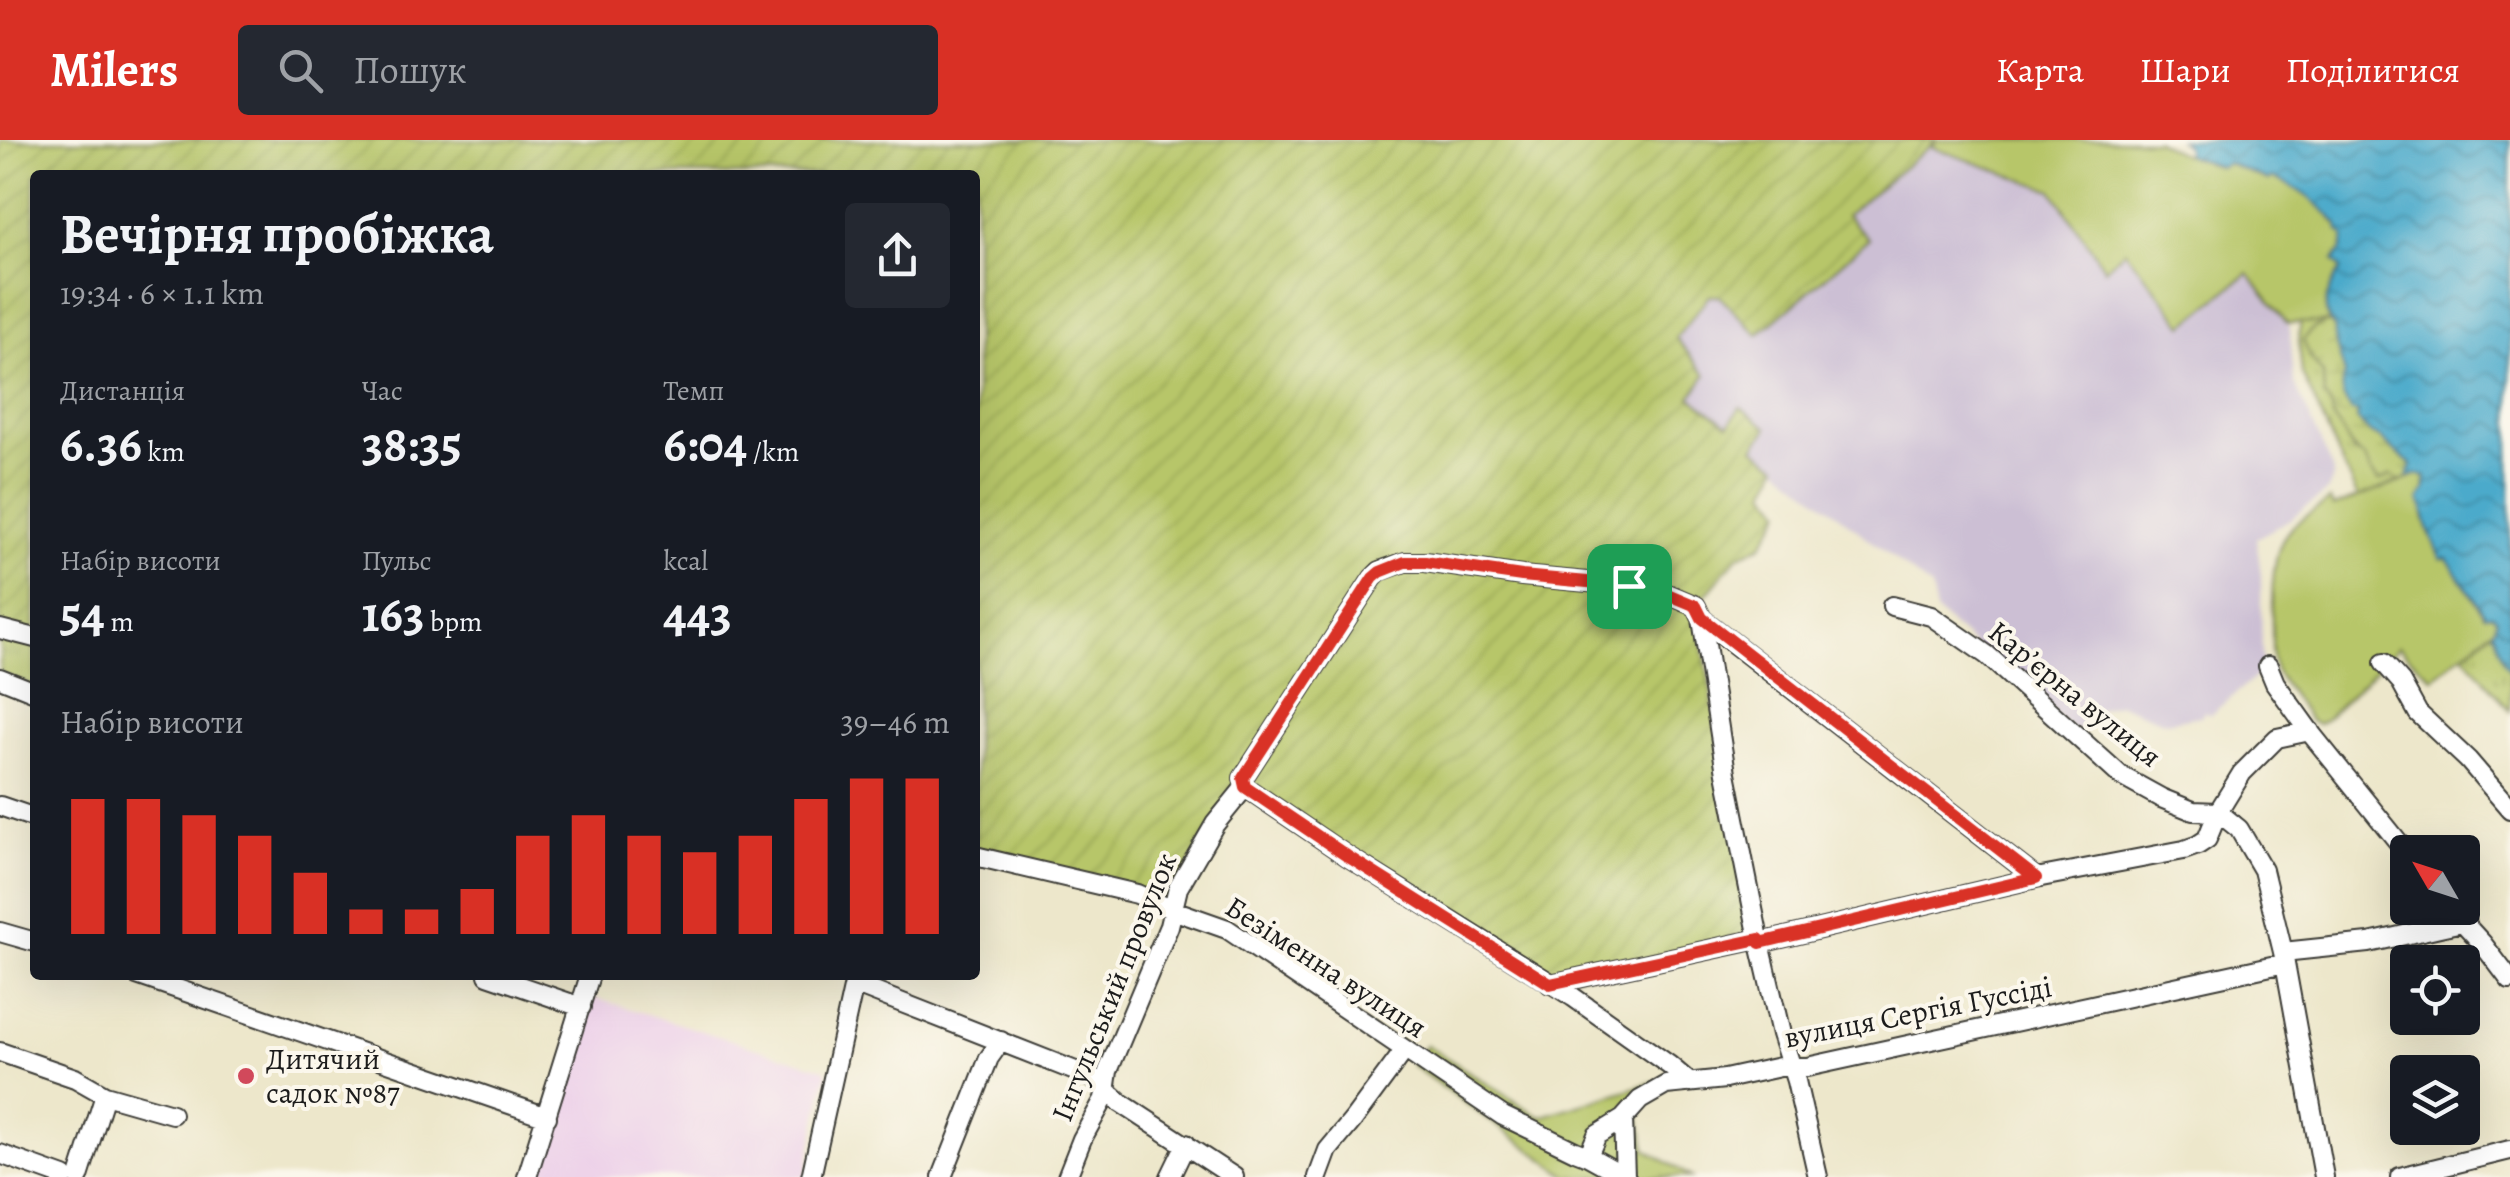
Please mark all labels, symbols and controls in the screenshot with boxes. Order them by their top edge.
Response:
search box [238,25,938,115]
text: Milers [50,37,178,103]
icon: search [273,43,328,98]
text: Пошук [353,44,467,96]
text: Карта [1996,46,2084,94]
text: Шари [2139,46,2231,94]
text: Поділитися [2286,46,2460,94]
text: Вечірня пробіжка [60,196,494,271]
button: share [845,203,950,308]
text: 19:34 · 6 × 1.1 km [60,271,264,315]
text: Дистанція [60,372,185,410]
text: Час [362,372,403,410]
text: Темп [663,372,724,410]
text: 6.36 [60,410,142,478]
text: 38:35 [362,410,462,478]
text: 6:04 [663,410,747,478]
text: km [142,433,185,471]
text: /km [747,433,799,471]
text: Набір висоти [60,542,221,580]
text: Пульс [362,542,432,580]
text: kcal [663,542,708,580]
pin [1587,544,1672,629]
icon: arrive [1602,559,1657,614]
text: 54 [60,580,105,648]
text: 163 [362,580,424,648]
text: 443 [663,580,732,648]
text: m [105,603,134,641]
text: bpm [424,603,482,641]
street label: Карʼєрна вулиця [1980,612,2170,776]
text: Набір висоти [60,700,244,744]
text: 39–46 m [840,700,950,744]
north arrow [2390,835,2480,925]
map controls [2390,835,2480,1145]
street label: Інгульський провулок [1042,847,1186,1127]
street label: Безіменна вулиця [1217,887,1435,1047]
button: locate [2390,945,2480,1035]
street label: вулиця Сергія Гуссіді [1781,966,2055,1058]
place label: Дитячий садок №87 [266,1039,400,1113]
button: layers [2390,1055,2480,1145]
marker: Дитячий садок №87 [235,1065,257,1087]

